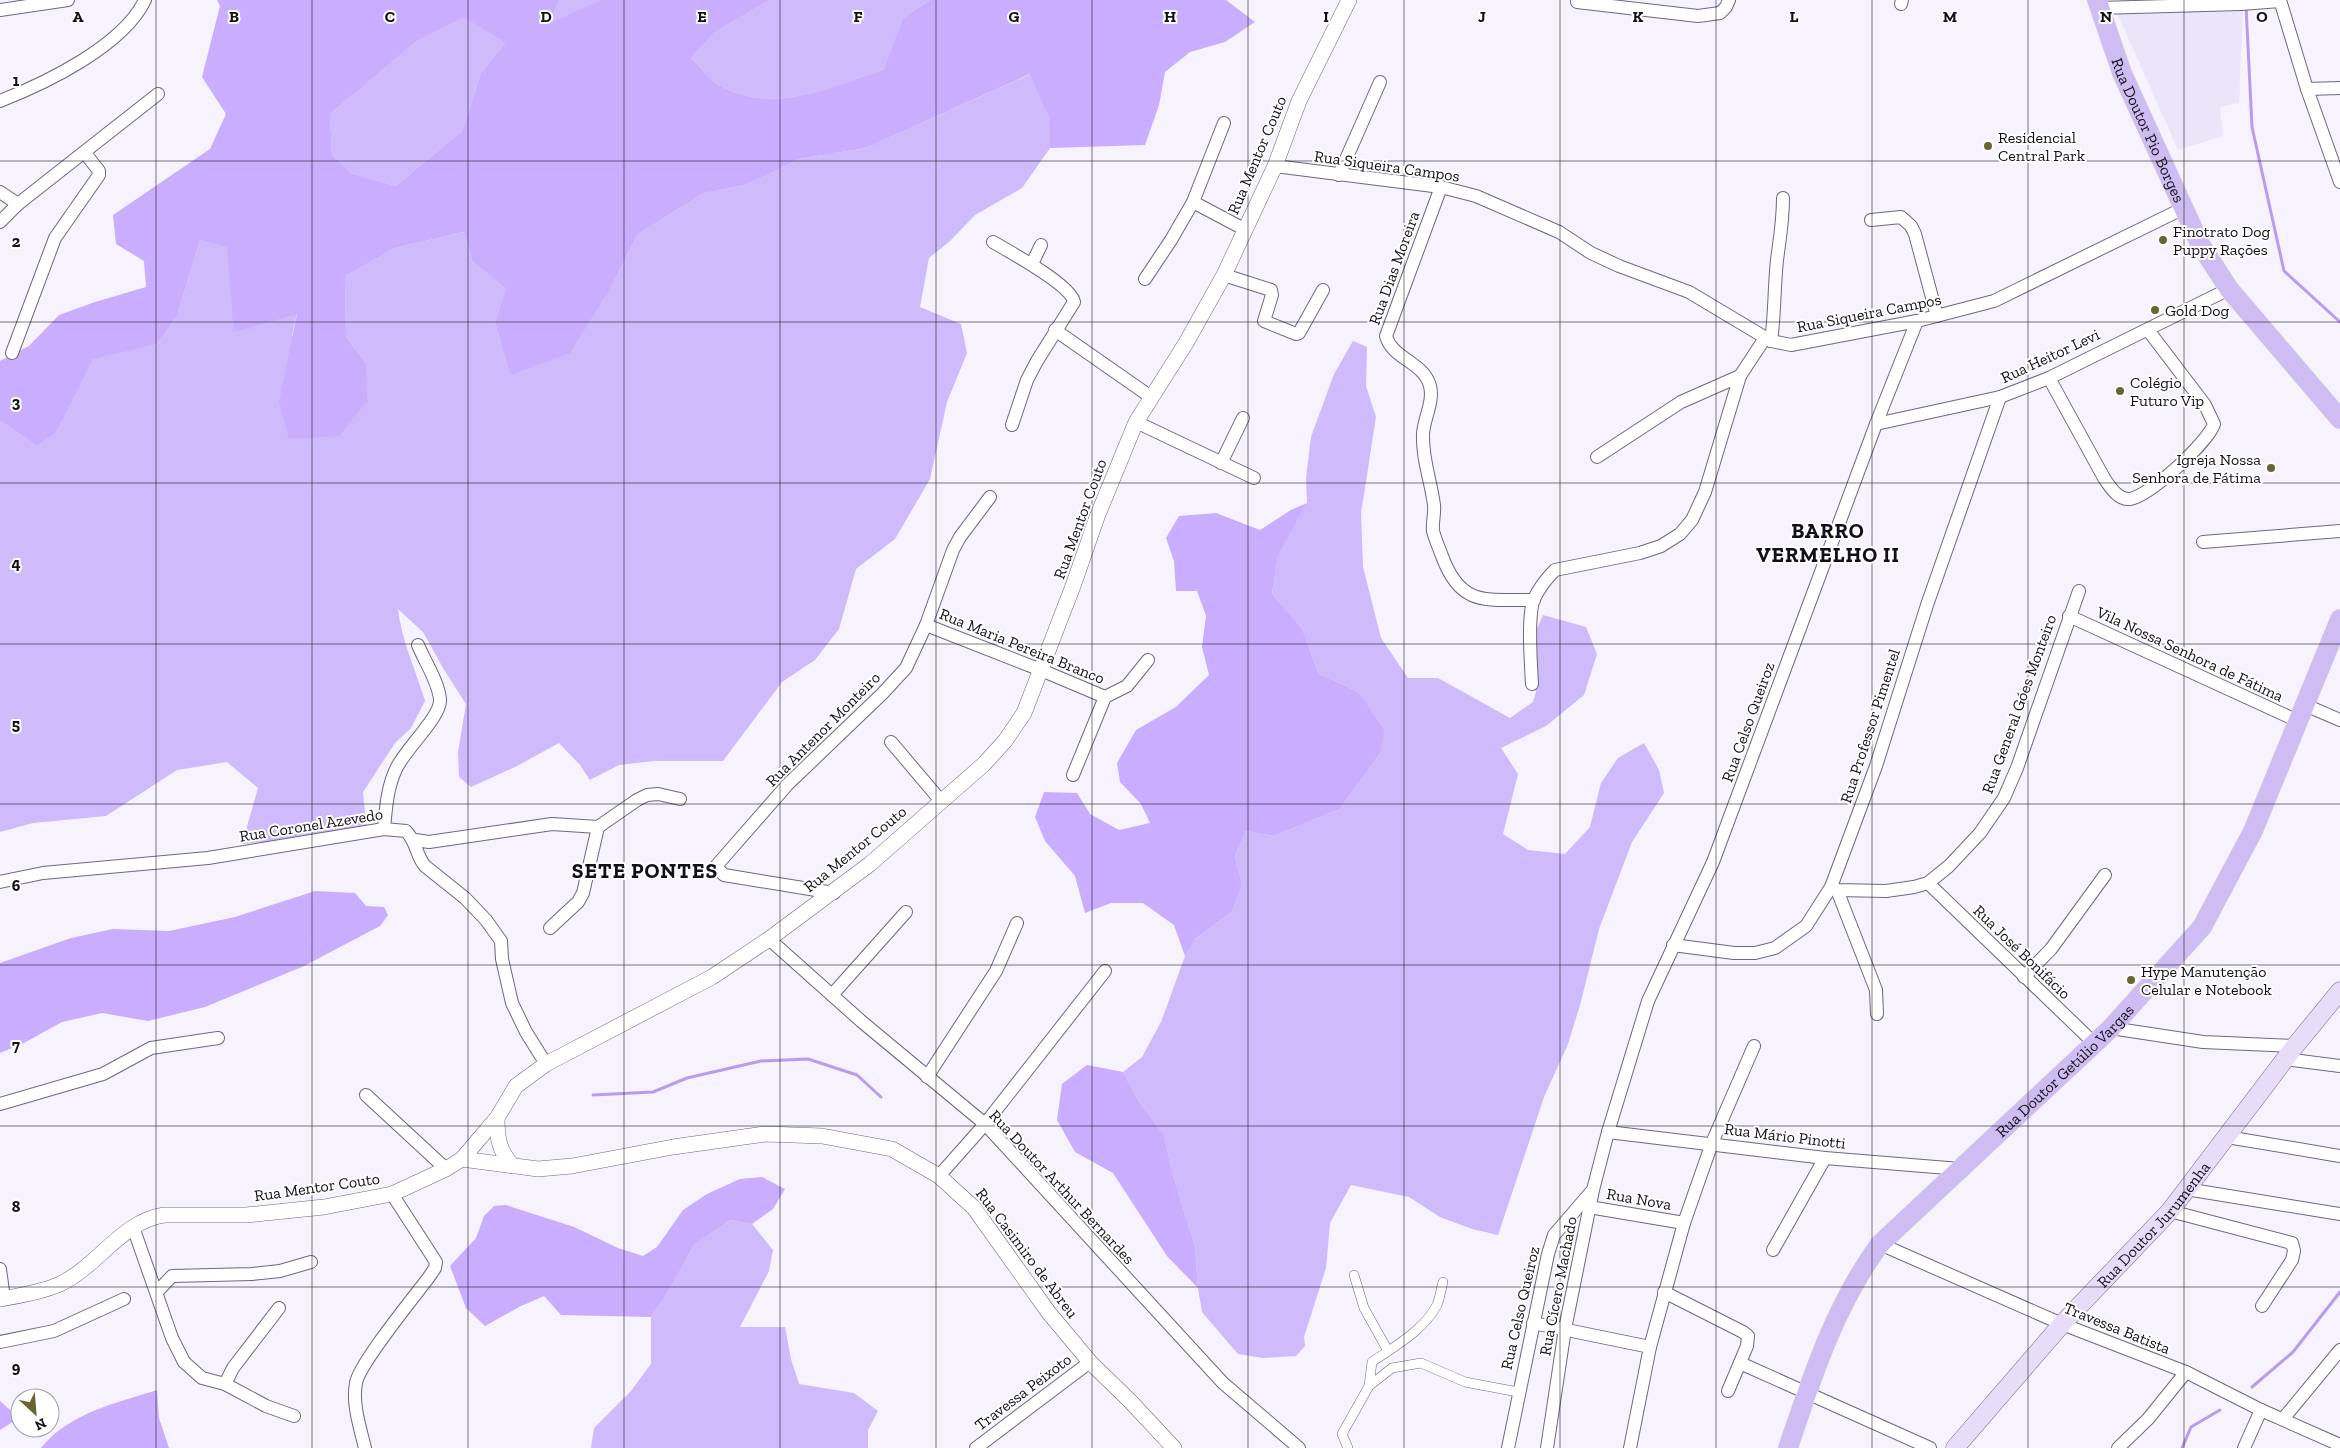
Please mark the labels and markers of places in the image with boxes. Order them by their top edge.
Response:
place label: Residencial Central Park [1998,128,2086,165]
marker: Residencial Central Park [1982,140,1994,152]
place label: Finotrato Dog Puppy Rações [2173,222,2270,259]
marker: Finotrato Dog Puppy Rações [2157,234,2169,246]
place label: Gold Dog [2165,301,2229,320]
marker: Gold Dog [2149,304,2161,316]
place label: Colégio Futuro Vip [2130,373,2204,410]
marker: Colégio Futuro Vip [2114,385,2126,397]
place label: Igreja Nossa Senhora de Fátima [2132,450,2261,487]
marker: Igreja Nossa Senhora de Fátima [2265,462,2277,474]
place label: Hype Manutenção Celular e Notebook [2141,962,2272,999]
marker: Hype Manutenção Celular e Notebook [2125,974,2137,986]

